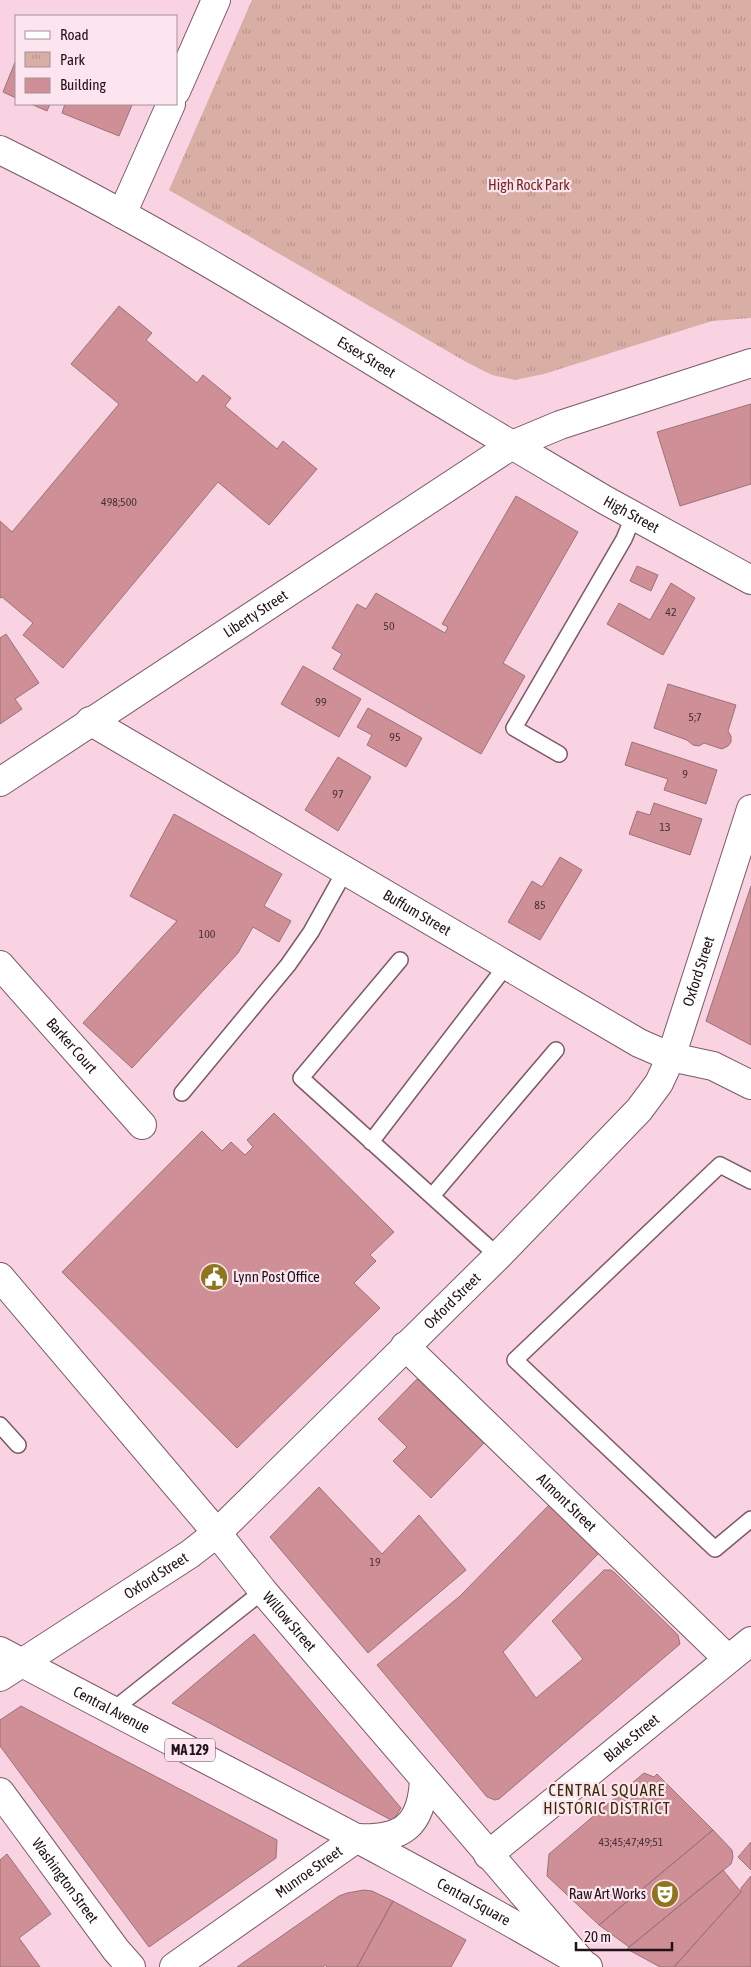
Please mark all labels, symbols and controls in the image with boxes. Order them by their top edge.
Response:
legend [15,15,178,105]
text: Road [60,26,89,43]
text: Park [60,51,85,68]
text: Building [60,76,106,93]
park label: High Rock Park [488,176,570,193]
street label: Essex Street [334,333,399,381]
street label: High Street [601,492,662,536]
house number: 498;500 [101,495,137,509]
street label: Liberty Street [220,586,291,641]
house number: 42 [665,605,677,619]
house number: 50 [383,619,395,633]
house number: 99 [315,695,327,709]
house number: 5;7 [688,710,702,724]
house number: 95 [389,730,401,744]
house number: 9 [682,767,688,781]
house number: 97 [332,787,344,801]
house number: 13 [659,820,671,834]
street label: Buffum Street [380,886,454,939]
house number: 85 [534,898,546,912]
house number: 100 [199,927,216,941]
street label: Oxford Street [679,934,717,1008]
street label: Barker Court [43,1014,101,1076]
public building icon: Lynn Post Office [199,1262,229,1292]
place label: Lynn Post Office [233,1268,320,1285]
street label: Oxford Street [420,1269,484,1332]
street label: Almont Street [534,1470,600,1535]
street label: Oxford Street [121,1549,191,1602]
house number: 19 [369,1555,381,1569]
street label: Willow Street [259,1588,320,1655]
street label: Central Avenue [71,1682,153,1736]
street label: Blake Street [600,1710,662,1765]
road number: MA 129 [165,1738,215,1762]
district label: CENTRAL SQUARE HISTORIC DISTRICT [543,1781,671,1817]
street label: Washington Street [29,1835,102,1926]
house number: 43;45;47;49;51 [599,1835,664,1849]
street label: Munroe Street [272,1842,345,1901]
street label: Central Square [434,1874,514,1929]
theatre icon: Raw Art Works [650,1879,680,1909]
place label: Raw Art Works [569,1885,646,1902]
scale bar [576,1920,672,1952]
text: 20 m [584,1928,611,1945]

